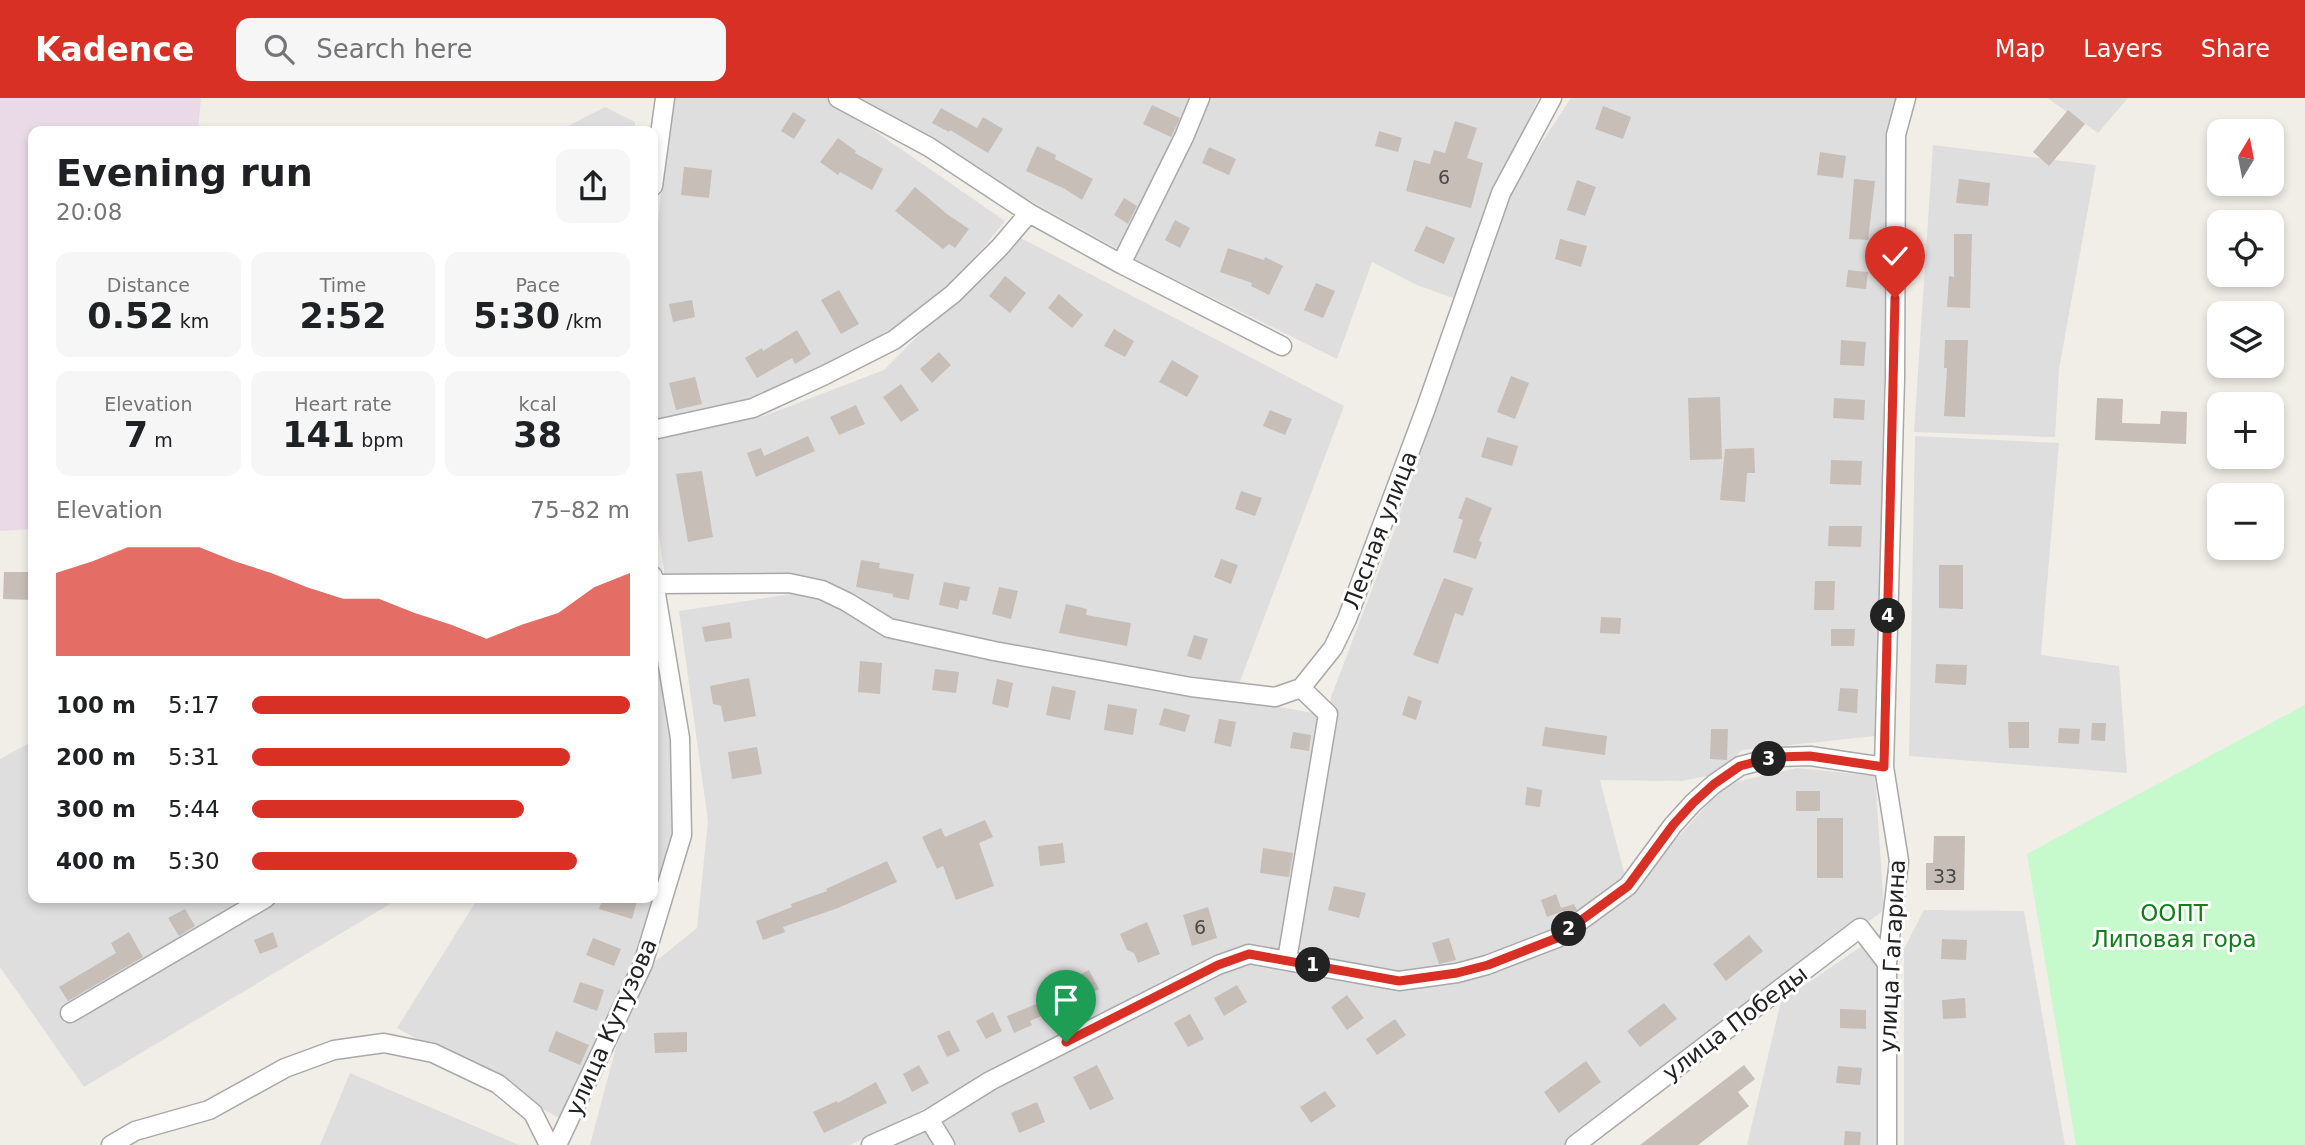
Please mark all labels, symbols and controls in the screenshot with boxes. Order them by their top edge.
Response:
search box [236,18,726,81]
text: Kadence [35,30,194,69]
icon: search [260,30,298,68]
text: Search here [316,34,472,64]
text: Map [1995,35,2045,63]
text: Layers [2083,35,2163,63]
text: Share [2201,35,2270,63]
north arrow [2207,119,2284,196]
map controls [2207,119,2284,560]
button: share [556,149,630,223]
text: Evening run [56,151,313,195]
house number: 6 [1438,166,1450,188]
text: 20:08 [56,199,122,225]
button: locate [2207,210,2284,287]
pin [1865,226,1925,298]
icon: check [1876,237,1914,275]
text: Distance [107,274,190,296]
text: Time [320,274,366,296]
text: Pace [515,274,560,296]
text: 0.52 [87,296,174,336]
text: 2:52 [299,296,387,336]
text: 5:30 [473,296,560,336]
button: layers [2207,301,2284,378]
text: km [174,310,209,332]
text: /km [560,310,602,332]
button: + [2207,392,2284,469]
text: Elevation [104,393,192,415]
text: Heart rate [294,393,392,415]
text: kcal [518,393,557,415]
text: 7 [124,415,148,455]
text: 141 [282,415,355,455]
text: 38 [513,415,562,455]
text: m [148,429,173,451]
text: bpm [355,429,404,451]
street label: Лесная улица [1338,447,1422,613]
button: − [2207,483,2284,560]
text: Elevation [56,497,163,523]
text: 75–82 m [530,497,630,523]
pin: 4 [1870,598,1906,634]
text: 4 [1881,604,1894,626]
text: 100 m [56,692,136,718]
text: 5:17 [168,692,220,718]
pin: 3 [1752,742,1786,776]
text: 200 m [56,744,136,770]
text: 5:31 [168,744,220,770]
text: 3 [1762,747,1775,769]
text: 300 m [56,796,136,822]
text: 5:44 [168,796,220,822]
text: 400 m [56,848,136,874]
text: 5:30 [168,848,220,874]
street label: улица Гагарина [1874,859,1910,1053]
house number: 33 [1933,865,1957,887]
park label: ООПТ Липовая гора [2092,900,2257,952]
pin: 2 [1552,912,1586,946]
house number: 6 [1194,916,1206,938]
text: 2 [1562,917,1575,939]
street label: улица Кутузова [560,934,662,1120]
pin: 1 [1296,948,1330,982]
text: 1 [1306,953,1319,975]
street label: улица Победы [1658,960,1812,1086]
pin [1036,970,1096,1042]
icon: arrive [1047,981,1085,1019]

